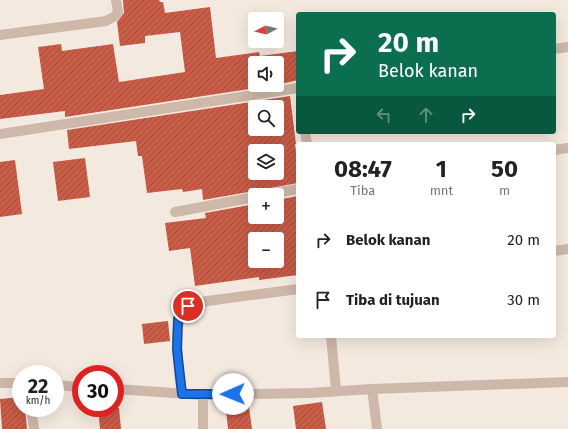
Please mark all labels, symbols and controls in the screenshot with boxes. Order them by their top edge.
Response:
north arrow [248,12,284,48]
map controls [248,12,284,268]
text: 20 m [378,26,439,59]
icon: right [312,28,364,80]
button: sound [248,56,284,92]
text: Belok kanan [378,60,478,82]
button: search [248,100,284,136]
icon: left [373,104,395,126]
icon: ahead [415,104,437,126]
icon: right [457,104,479,126]
button: layers [248,144,284,180]
text: 08:47 [334,155,392,183]
text: 1 [436,155,447,183]
text: 50 [491,155,518,183]
text: Tiba [350,183,375,198]
text: mnt [430,183,453,198]
text: m [499,183,510,198]
button: + [248,188,284,224]
icon: right [312,229,334,251]
text: Belok kanan [346,231,430,249]
text: 20 m [507,231,540,249]
button: − [248,232,284,268]
pin [171,289,205,323]
icon: arrive [312,289,334,311]
text: Tiba di tujuan [346,291,440,309]
text: 30 m [507,291,540,309]
icon: arrive [177,295,199,317]
speed limit sign: 30 [72,365,124,417]
position arrow [212,373,254,415]
text: 22 [28,374,48,398]
text: km/h [26,395,50,407]

